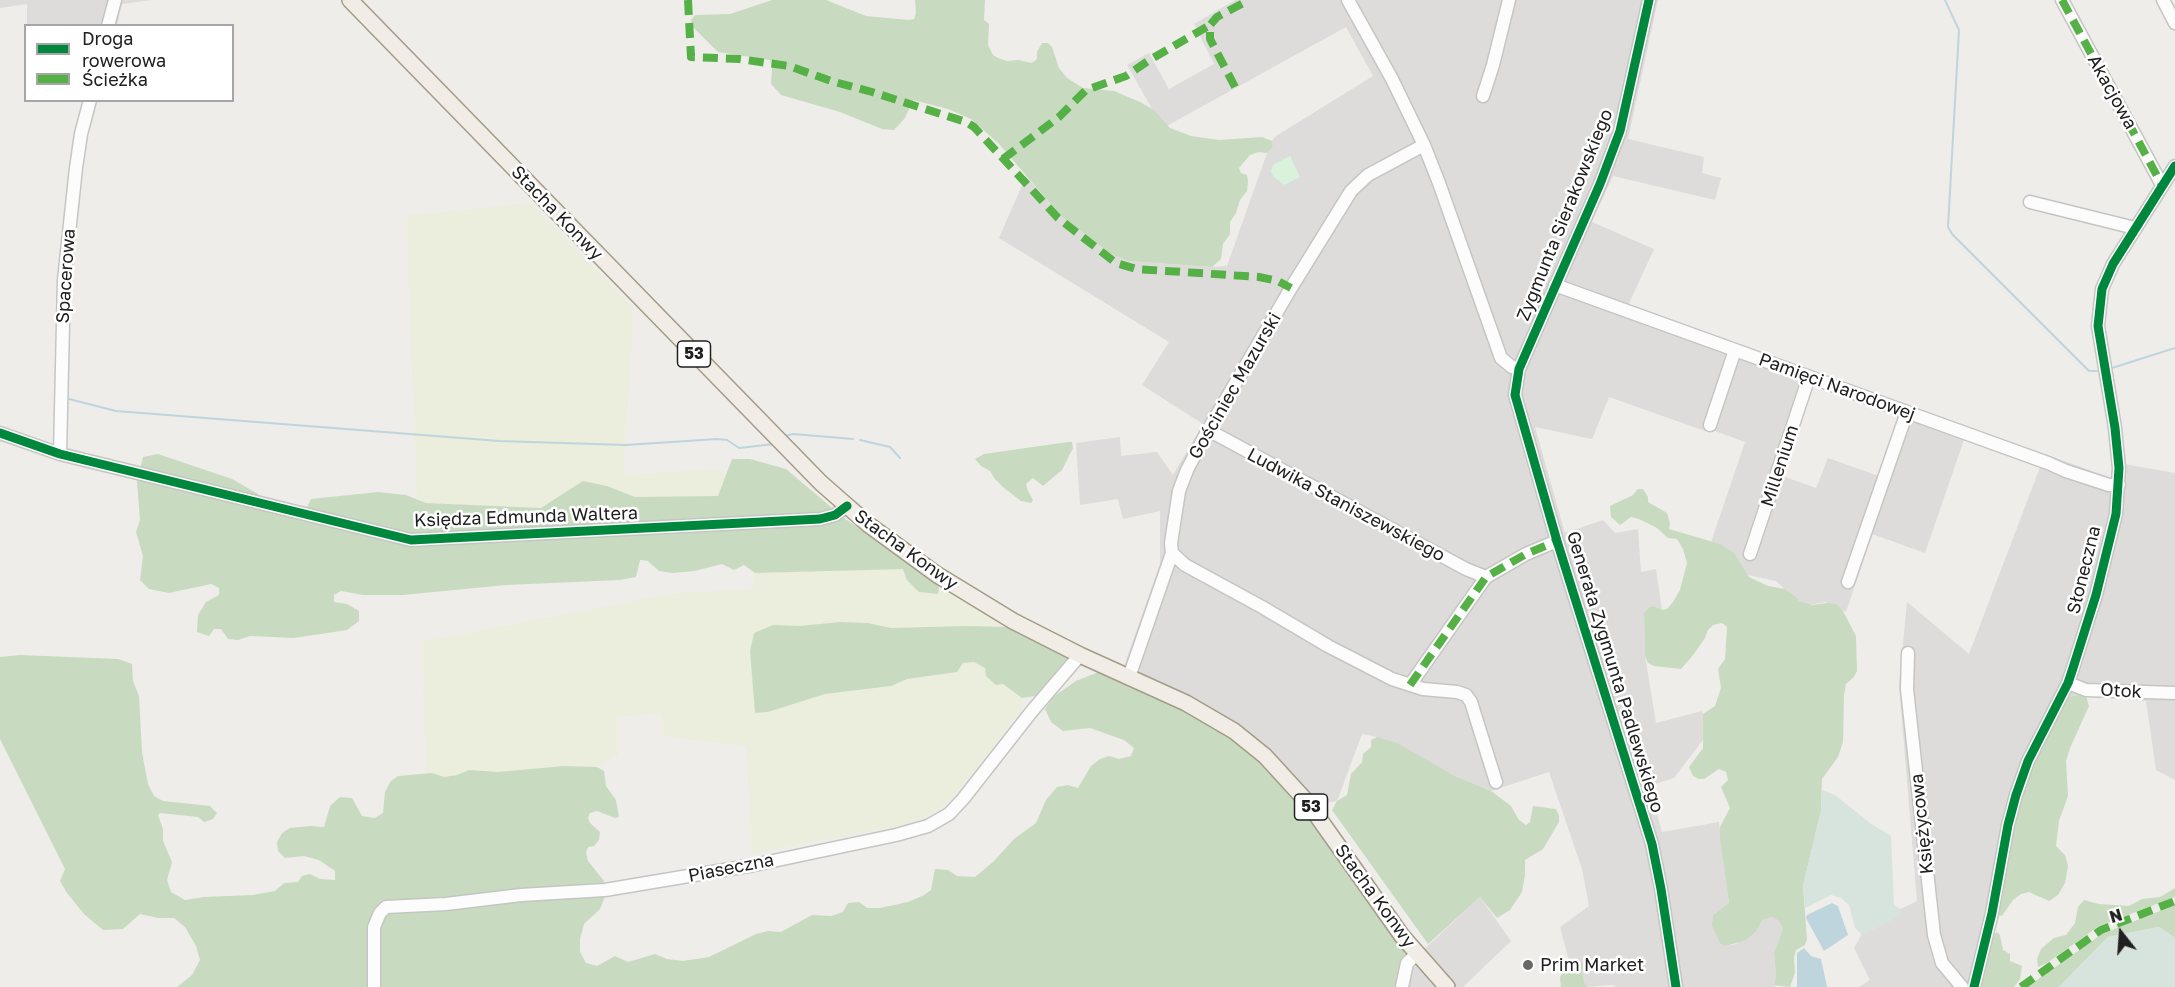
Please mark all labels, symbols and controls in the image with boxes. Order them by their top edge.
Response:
legend [24,24,234,102]
text: Droga rowerowa [82,27,166,71]
street label: Akacjowa [2083,51,2141,133]
text: Ścieżka [82,68,148,90]
street label: Zygmunta Sierakowskiego [1513,106,1617,324]
street label: Stacha Konwy [507,161,607,265]
street label: Spacerowa [52,228,80,324]
street label: Gościniec Mazurski [1184,309,1286,463]
road number: 53 [678,341,710,367]
street label: Pamięci Narodowej [1756,349,1918,425]
street label: Millenium [1757,422,1803,510]
street label: Ludwika Staniszewskiego [1243,444,1449,566]
street label: Księdza Edmunda Waltera [414,502,638,532]
street label: Stacha Konwy [850,505,962,595]
street label: Słoneczna [2063,524,2105,616]
street label: Generała Zygmunta Padlewskiego [1562,529,1668,815]
street label: Otok [2100,679,2142,703]
street label: Księżycowa [1906,773,1938,875]
road number: 53 [1294,794,1328,820]
street label: Stacha Konwy [1330,840,1420,952]
street label: Piaseczna [686,849,776,887]
north arrow [2091,903,2151,963]
text: N [2107,904,2124,927]
place label: Prim Market [1540,954,1644,976]
marker: Prim Market [1521,958,1535,972]

